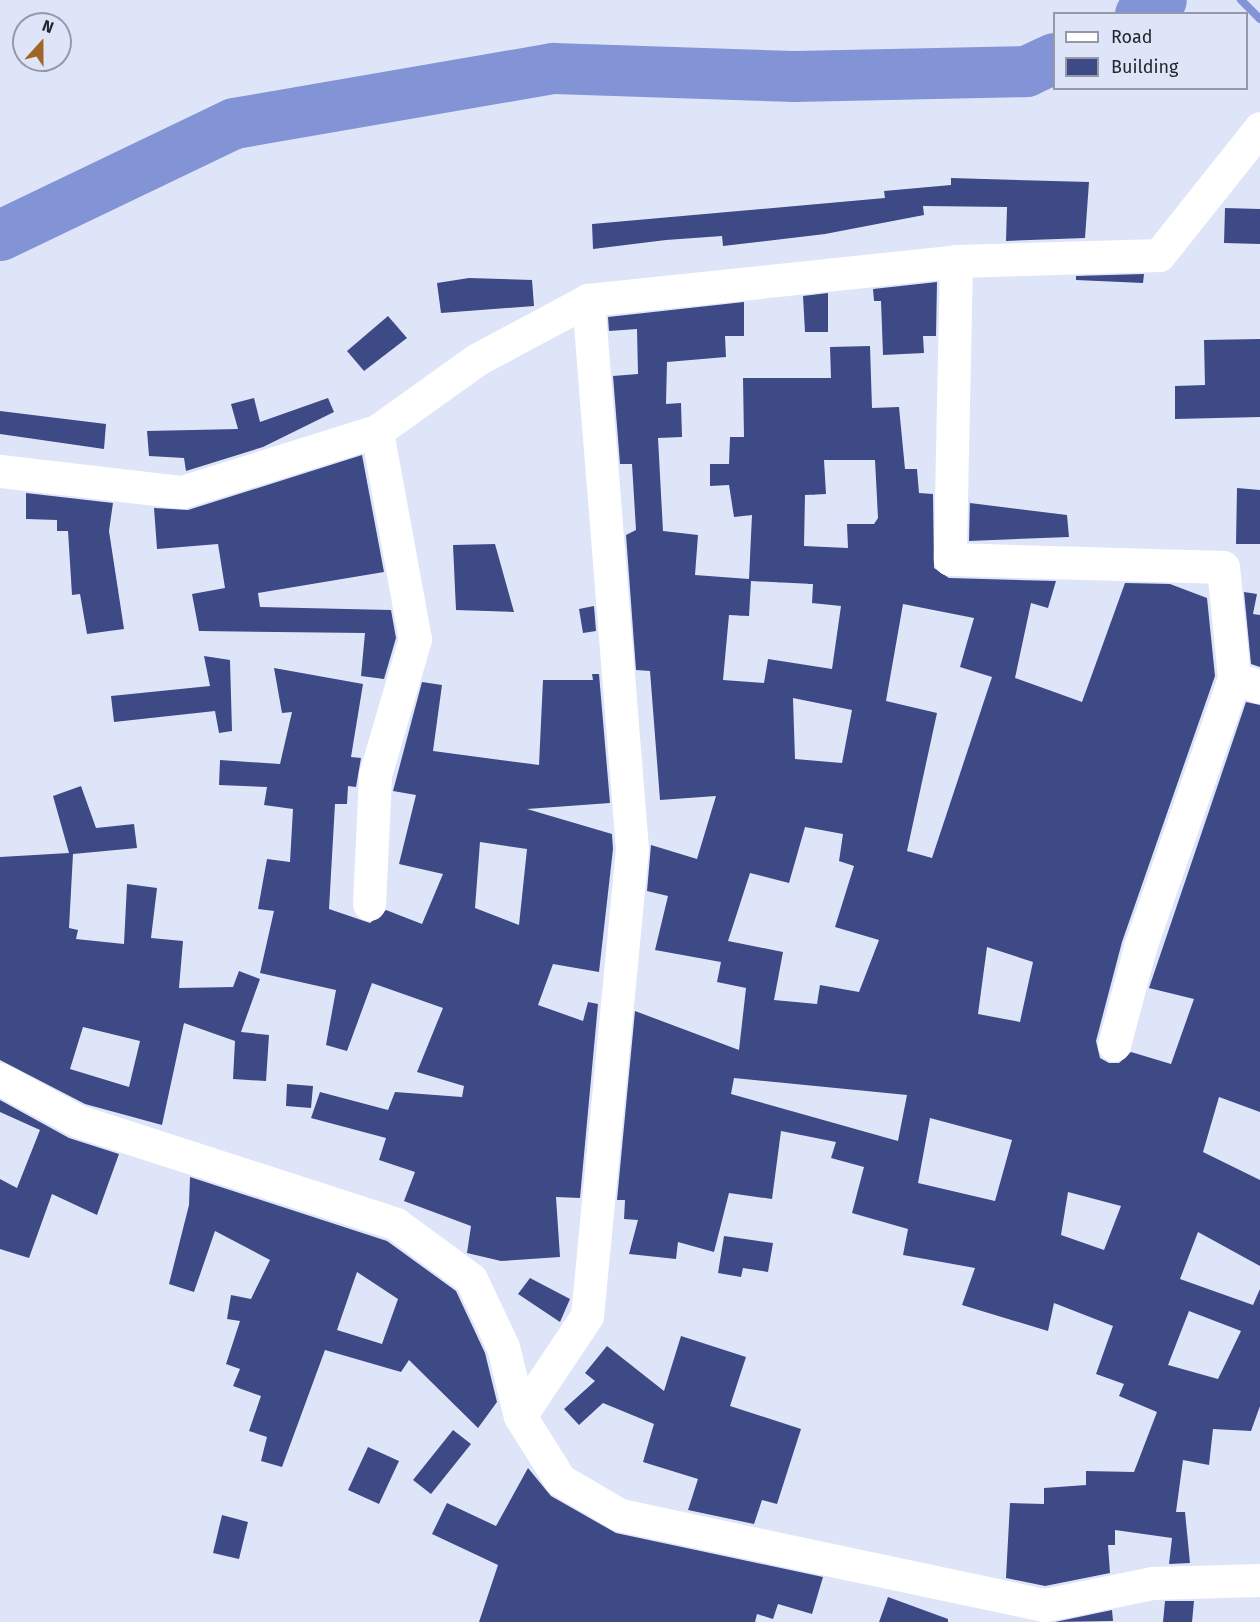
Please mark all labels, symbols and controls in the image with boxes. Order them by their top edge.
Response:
north arrow [12,12,72,72]
legend [1053,12,1248,90]
text: N [40,16,56,37]
text: Road [1111,26,1153,48]
text: Building [1111,56,1178,78]

